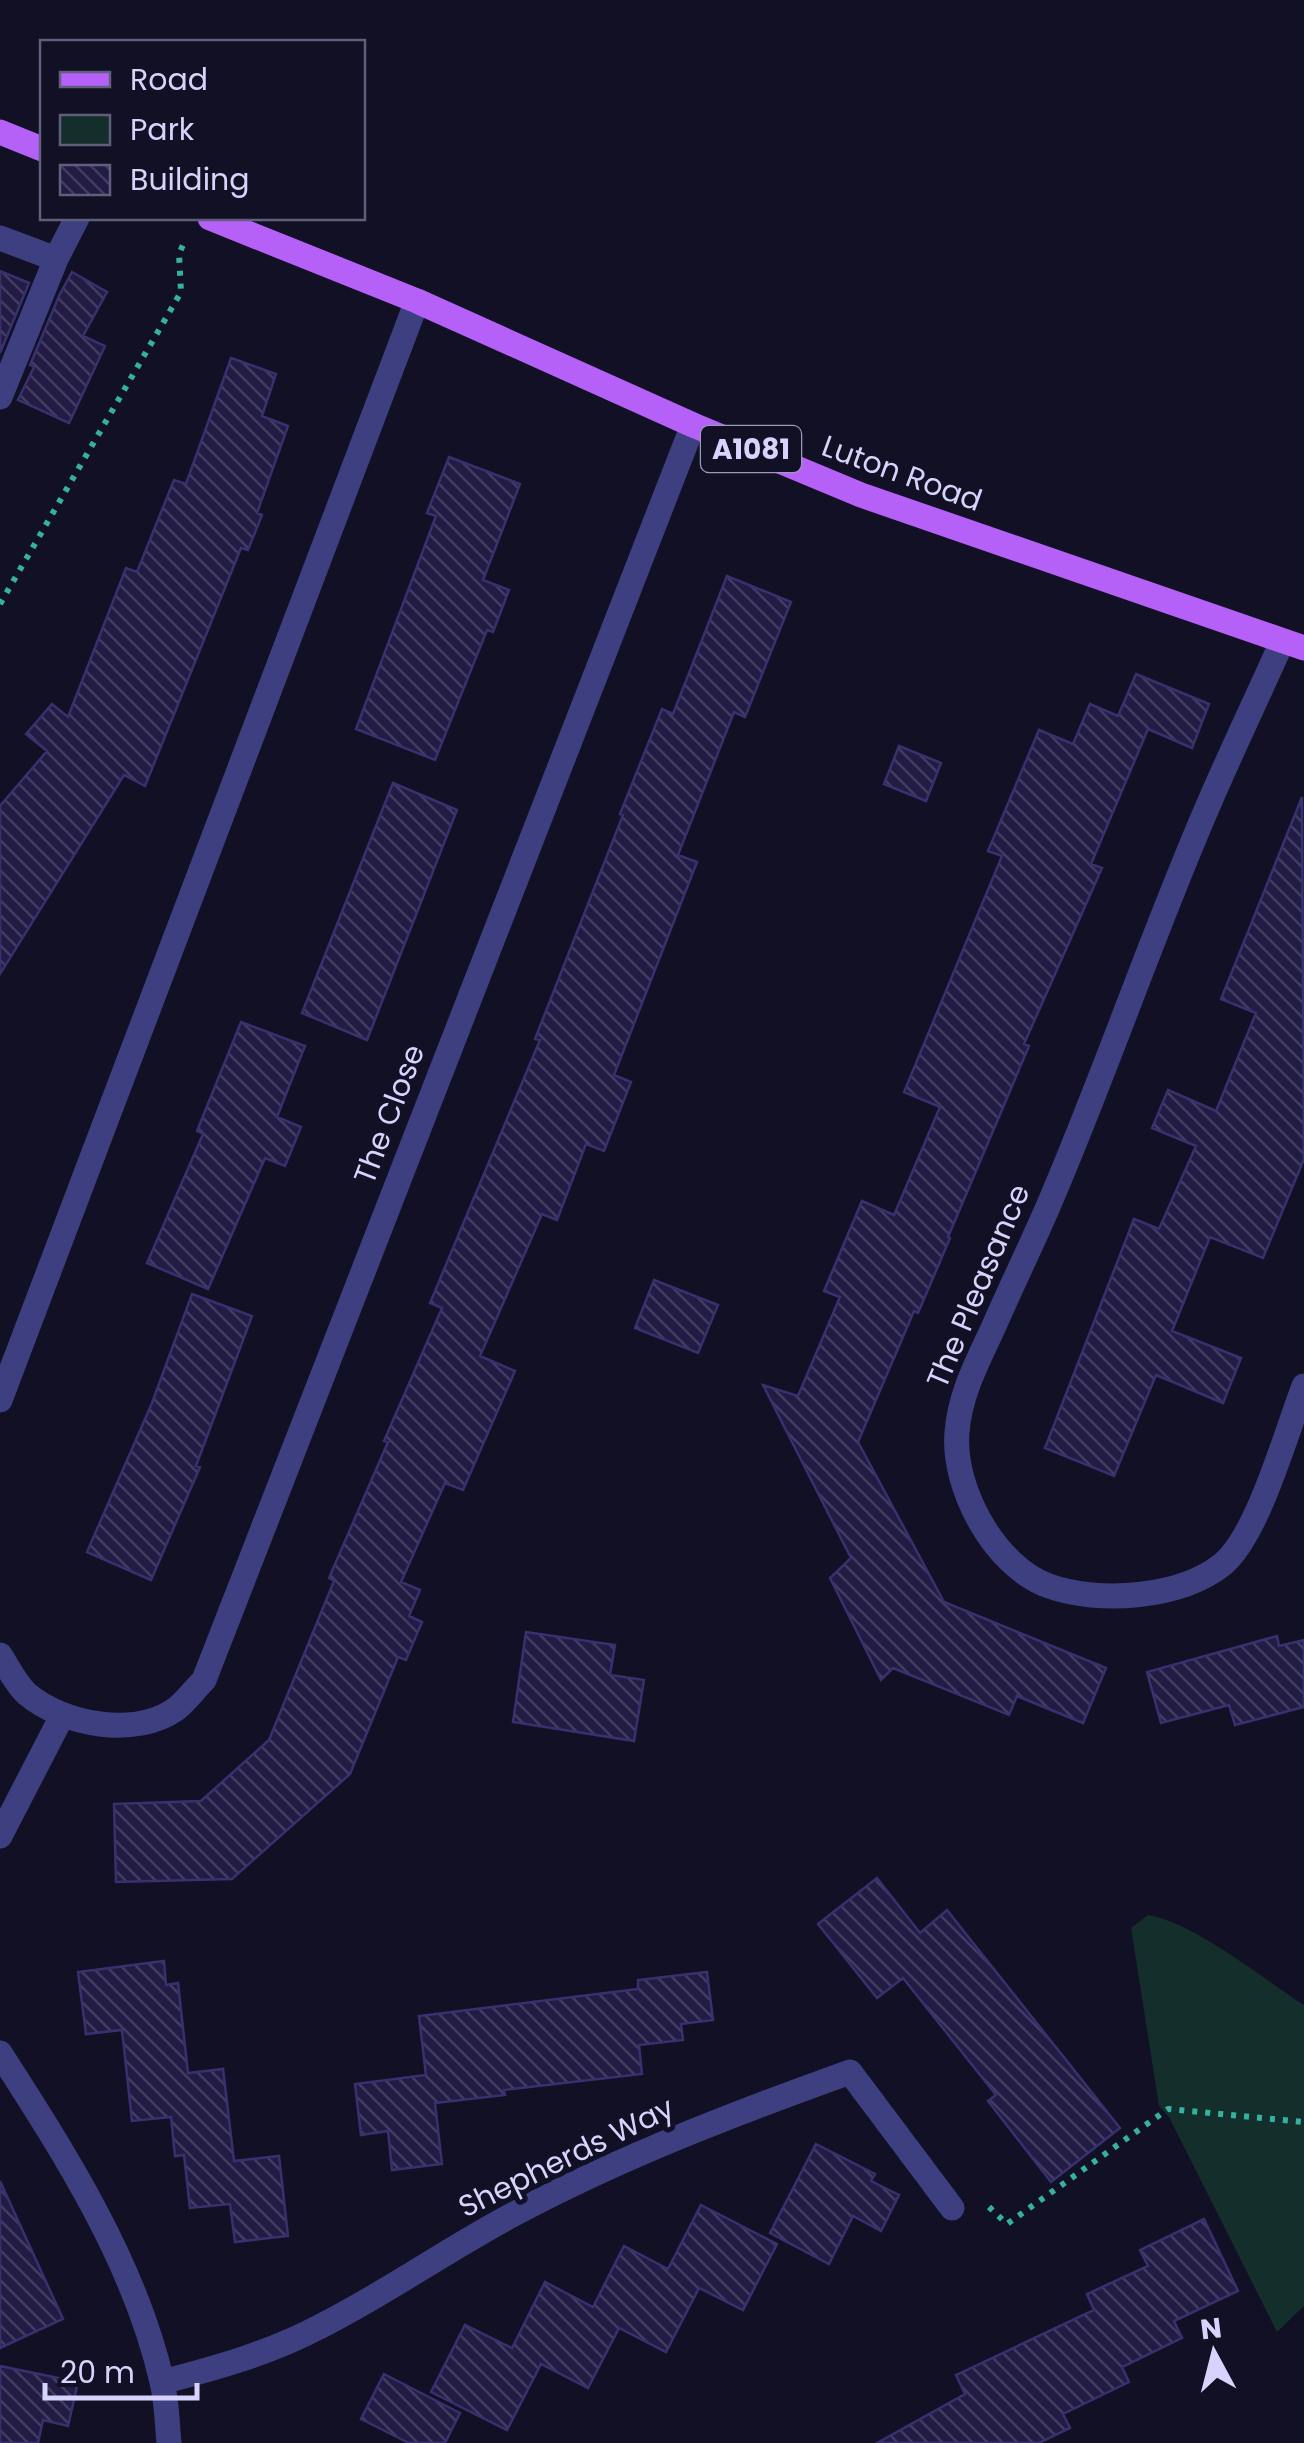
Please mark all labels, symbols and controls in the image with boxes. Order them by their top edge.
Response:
legend [40,40,365,220]
text: Road [130,58,208,101]
text: Park [130,108,195,151]
text: Building [130,158,250,201]
street label: Luton Road [816,424,988,522]
road number: A1081 [701,426,801,472]
street label: The Close [343,1038,435,1190]
street label: The Pleasance [916,1177,1040,1395]
street label: Shepherds Way [451,2086,681,2228]
north arrow [1164,2303,1264,2403]
text: N [1198,2308,1224,2349]
scale bar [45,2338,198,2400]
text: 20 m [60,2351,135,2394]

